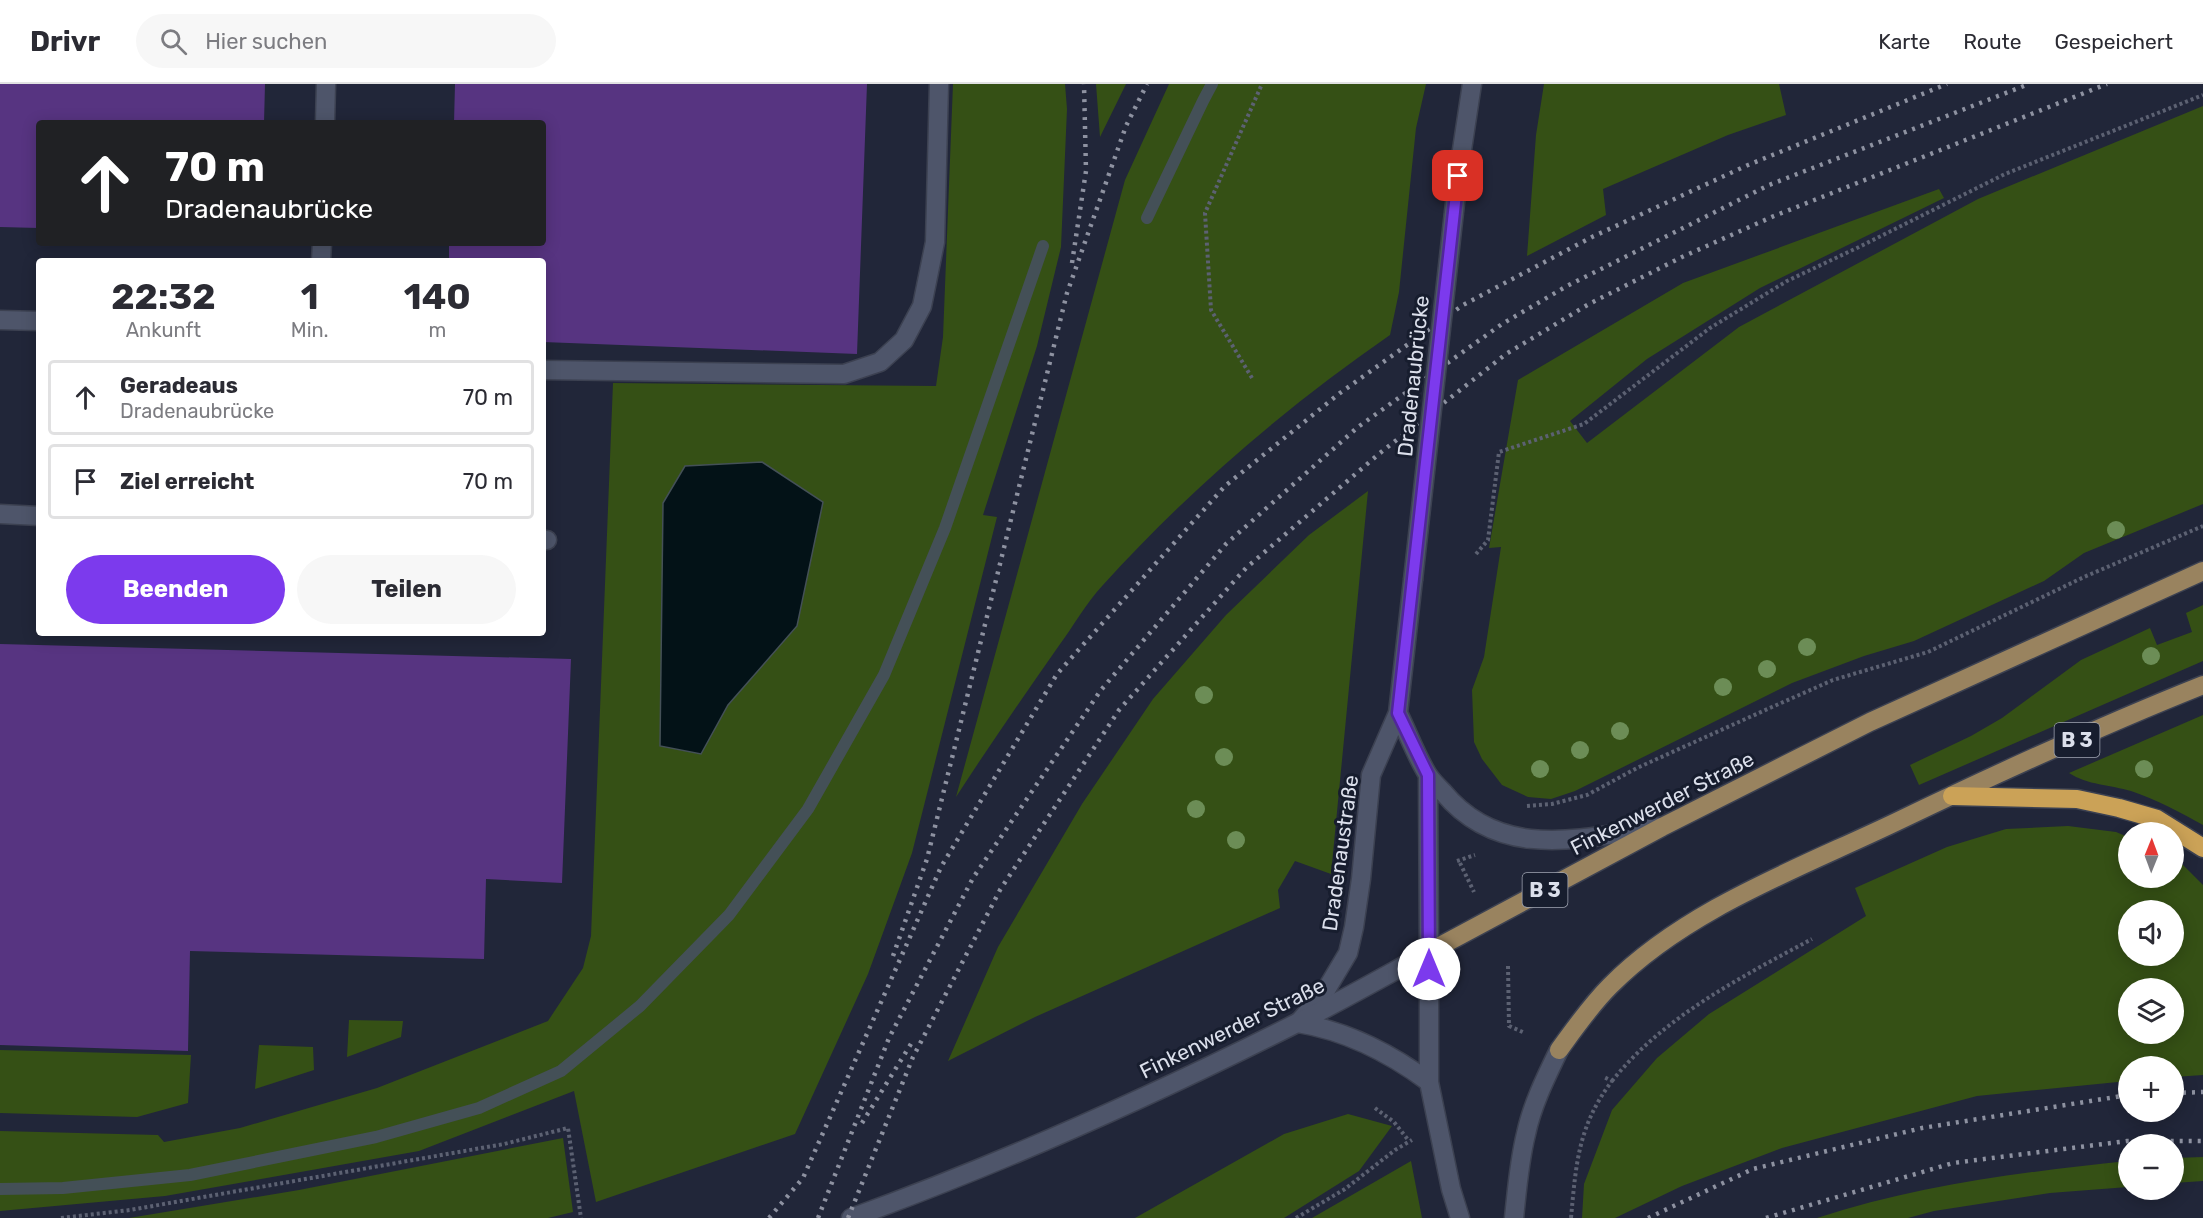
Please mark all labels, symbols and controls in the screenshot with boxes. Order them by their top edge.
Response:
search box [136,14,556,68]
text: Drivr [30,25,100,58]
icon: search [157,25,190,58]
text: Hier suchen [205,28,327,55]
text: Karte [1878,29,1930,54]
text: Route [1963,29,2022,54]
text: Gespeichert [2055,29,2173,54]
text: 70 m [165,142,265,192]
icon: ahead [66,144,144,222]
pin [1432,150,1483,201]
icon: arrive [1441,159,1474,192]
text: Dradenaubrücke [165,193,373,225]
text: 22:32 [111,275,216,318]
text: 1 [301,275,319,318]
text: 140 [404,275,471,318]
street label: Dradenaubrücke [1392,294,1434,458]
text: Ankunft [126,318,201,342]
text: Min. [291,318,329,342]
text: m [428,318,446,342]
text: Geradeaus [120,372,238,399]
icon: ahead [69,381,102,414]
text: 70 m [463,384,513,411]
text: Dradenaubrücke [120,399,274,423]
icon: arrive [69,465,102,498]
text: Ziel erreicht [120,468,254,495]
text: 70 m [463,468,513,495]
button: Beenden [66,555,285,624]
button: Teilen [297,555,516,624]
road number: B 3 [2054,723,2100,757]
street label: Finkenwerder Straße [1566,746,1758,860]
street label: Dradenaustraße [1317,773,1363,933]
north arrow [2118,822,2184,888]
map controls [2118,822,2184,1200]
road number: B 3 [1522,873,1568,907]
button: sound [2118,900,2184,966]
position arrow [1397,937,1461,1001]
street label: Finkenwerder Straße [1136,972,1328,1084]
button: layers [2118,978,2184,1044]
button: + [2118,1056,2184,1122]
button: − [2118,1134,2184,1200]

